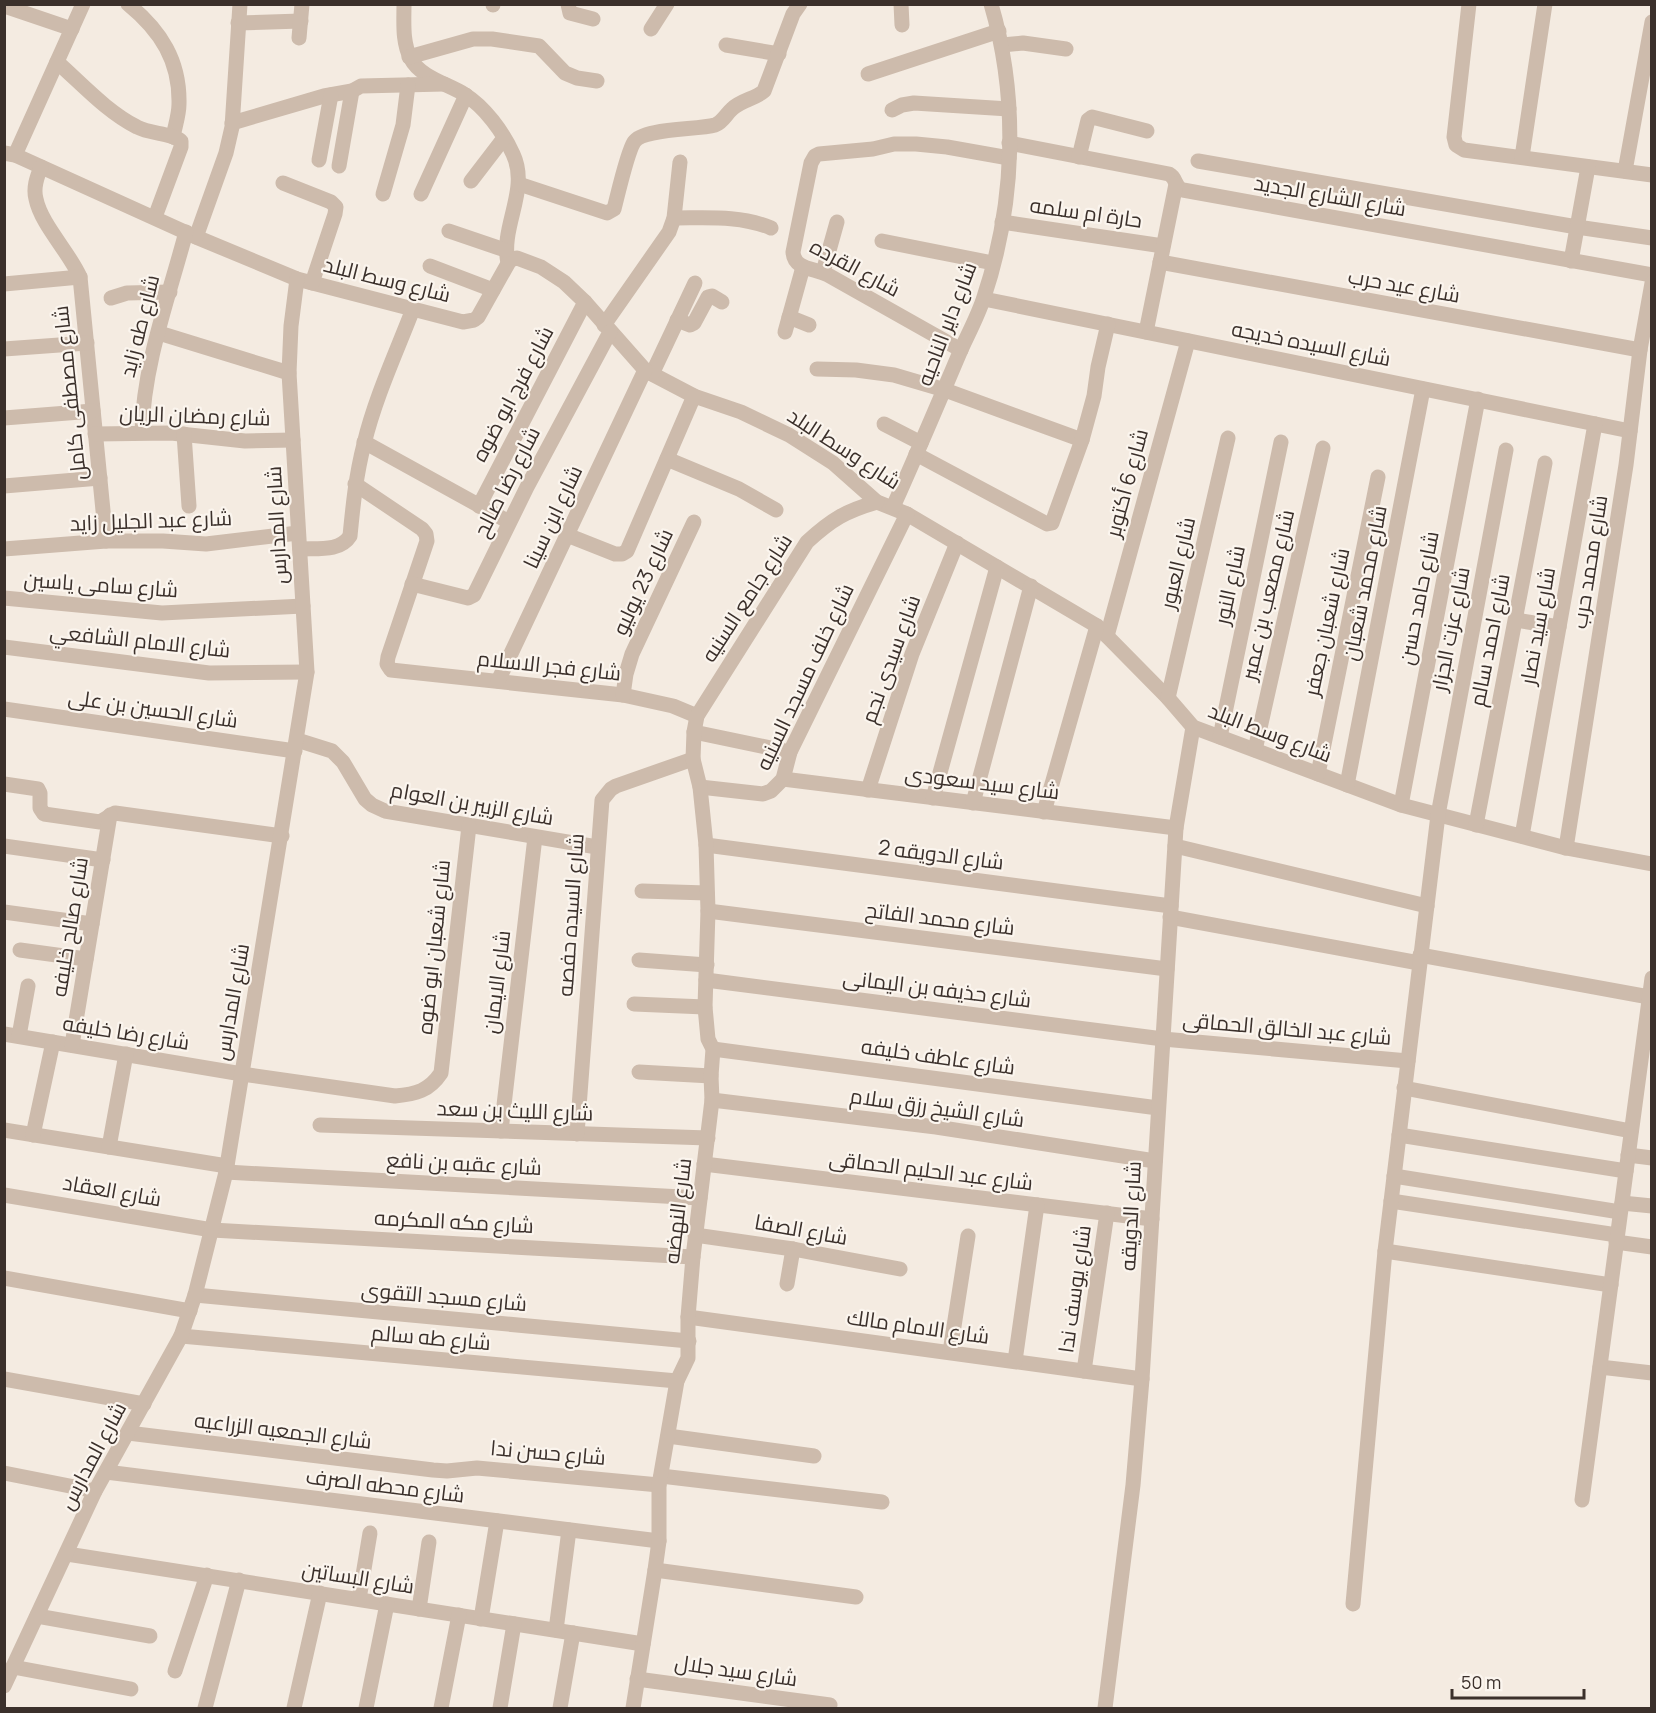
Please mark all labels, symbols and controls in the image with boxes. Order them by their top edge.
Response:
street label: شارع الشارع الجديد [1252,168,1408,223]
street label: حارة ام سلمه [1028,190,1144,235]
street label: شارع القرده [805,232,905,303]
street label: شارع وسط البلد [321,250,454,309]
street label: شارع داير الناحيه [910,258,983,390]
street label: شارع عيد حرب [1346,261,1462,310]
street label: شارع طه زايد [113,272,166,380]
street label: شارع مصطفى كامل [46,304,93,482]
street label: شارع السيده خديجه [1229,314,1393,373]
street label: شارع فرج ابو ضوه [465,321,560,467]
street label: شارع رمضان الريان [119,398,271,433]
street label: شارع وسط البلد [782,401,907,496]
street label: شارع رضا صالح [466,422,547,542]
street label: شارع 6 أكتوبر [1098,425,1155,541]
street label: شارع ابن سينا [516,460,589,573]
street label: شارع المدارس [259,465,294,585]
street label: شارع محمد حرب [1565,493,1614,631]
street label: شارع عبد الجليل زايد [69,503,233,538]
street label: شارع محمد شعبان [1335,503,1394,663]
street label: شارع مصعب بن عمير [1234,507,1301,684]
street label: شارع العبور [1153,514,1202,613]
street label: شارع 23 يوليو [605,524,680,640]
street label: شارع جامع السنيه [694,528,799,668]
street label: شارع حامد حسن [1391,529,1446,667]
street label: شارع النور [1207,543,1252,628]
street label: شارع شعبان جعفر [1296,545,1356,700]
street label: شارع عزت الجزار [1424,564,1477,694]
street label: شارع سامى ياسين [23,565,179,604]
street label: شارع سيد نصار [1513,565,1562,688]
street label: شارع احمد سالم [1462,571,1517,709]
street label: شارع خلف مسجد السنيه [749,579,861,775]
street label: شارع سيدى نجم [854,591,927,727]
street label: شارع الامام الشافعي [48,617,232,666]
street label: شارع فجر الاسلام [476,644,622,687]
street label: شارع الحسين بن على [66,682,240,735]
street label: شارع وسط البلد [1204,696,1336,769]
street label: شارع سيد سعودى [903,759,1061,806]
street label: شارع الزبير بن العوام [388,775,556,832]
street label: شارع السيده حفصه [550,832,591,997]
street label: شارع الدويقه 2 [877,832,1006,877]
street label: شارع صالح خليفه [44,855,95,999]
street label: شارع شعبان ابو ضوه [410,858,457,1036]
street label: شارع محمد الفاتح [864,895,1017,942]
street label: شارع الايمان [476,929,517,1035]
street label: شارع المدارس [207,941,256,1063]
street label: شارع حذيفه بن اليمانى [841,963,1033,1014]
street label: شارع عبد الخالق الحماقى [1181,1005,1393,1052]
street label: شارع رضا خليفه [61,1008,191,1057]
street label: شارع عاطف خليفه [859,1031,1017,1082]
street label: شارع الشيخ رزق سلام [848,1081,1026,1134]
street label: شارع الليث بن سعد [436,1093,594,1128]
street label: شارع عبد الحليم الحماقى [827,1144,1035,1197]
street label: شارع عقبه بن نافع [386,1145,542,1182]
street label: شارع النهضه [657,1156,698,1266]
street label: شارع الدويقه [1113,1160,1148,1272]
street label: شارع العقاد [61,1168,164,1213]
street label: شارع مكه المكرمه [373,1203,535,1240]
street label: شارع الصفا [752,1207,850,1252]
street label: شارع يوسف ندا [1051,1223,1098,1355]
street label: شارع مسجد التقوى [360,1275,528,1318]
street label: شارع الامام مالك [845,1302,991,1351]
street label: شارع طه سالم [370,1318,492,1357]
street label: شارع المدارس [52,1397,133,1515]
street label: شارع الجمعيه الزراعيه [193,1405,373,1456]
street label: شارع حسن ندا [489,1433,607,1472]
street label: شارع محطه الصرف [304,1461,466,1510]
street label: شارع البساتين [300,1554,416,1601]
street label: شارع سيد جلال [673,1648,799,1693]
scale bar [1452,1662,1584,1700]
text: 50 m [1461,1670,1501,1694]

